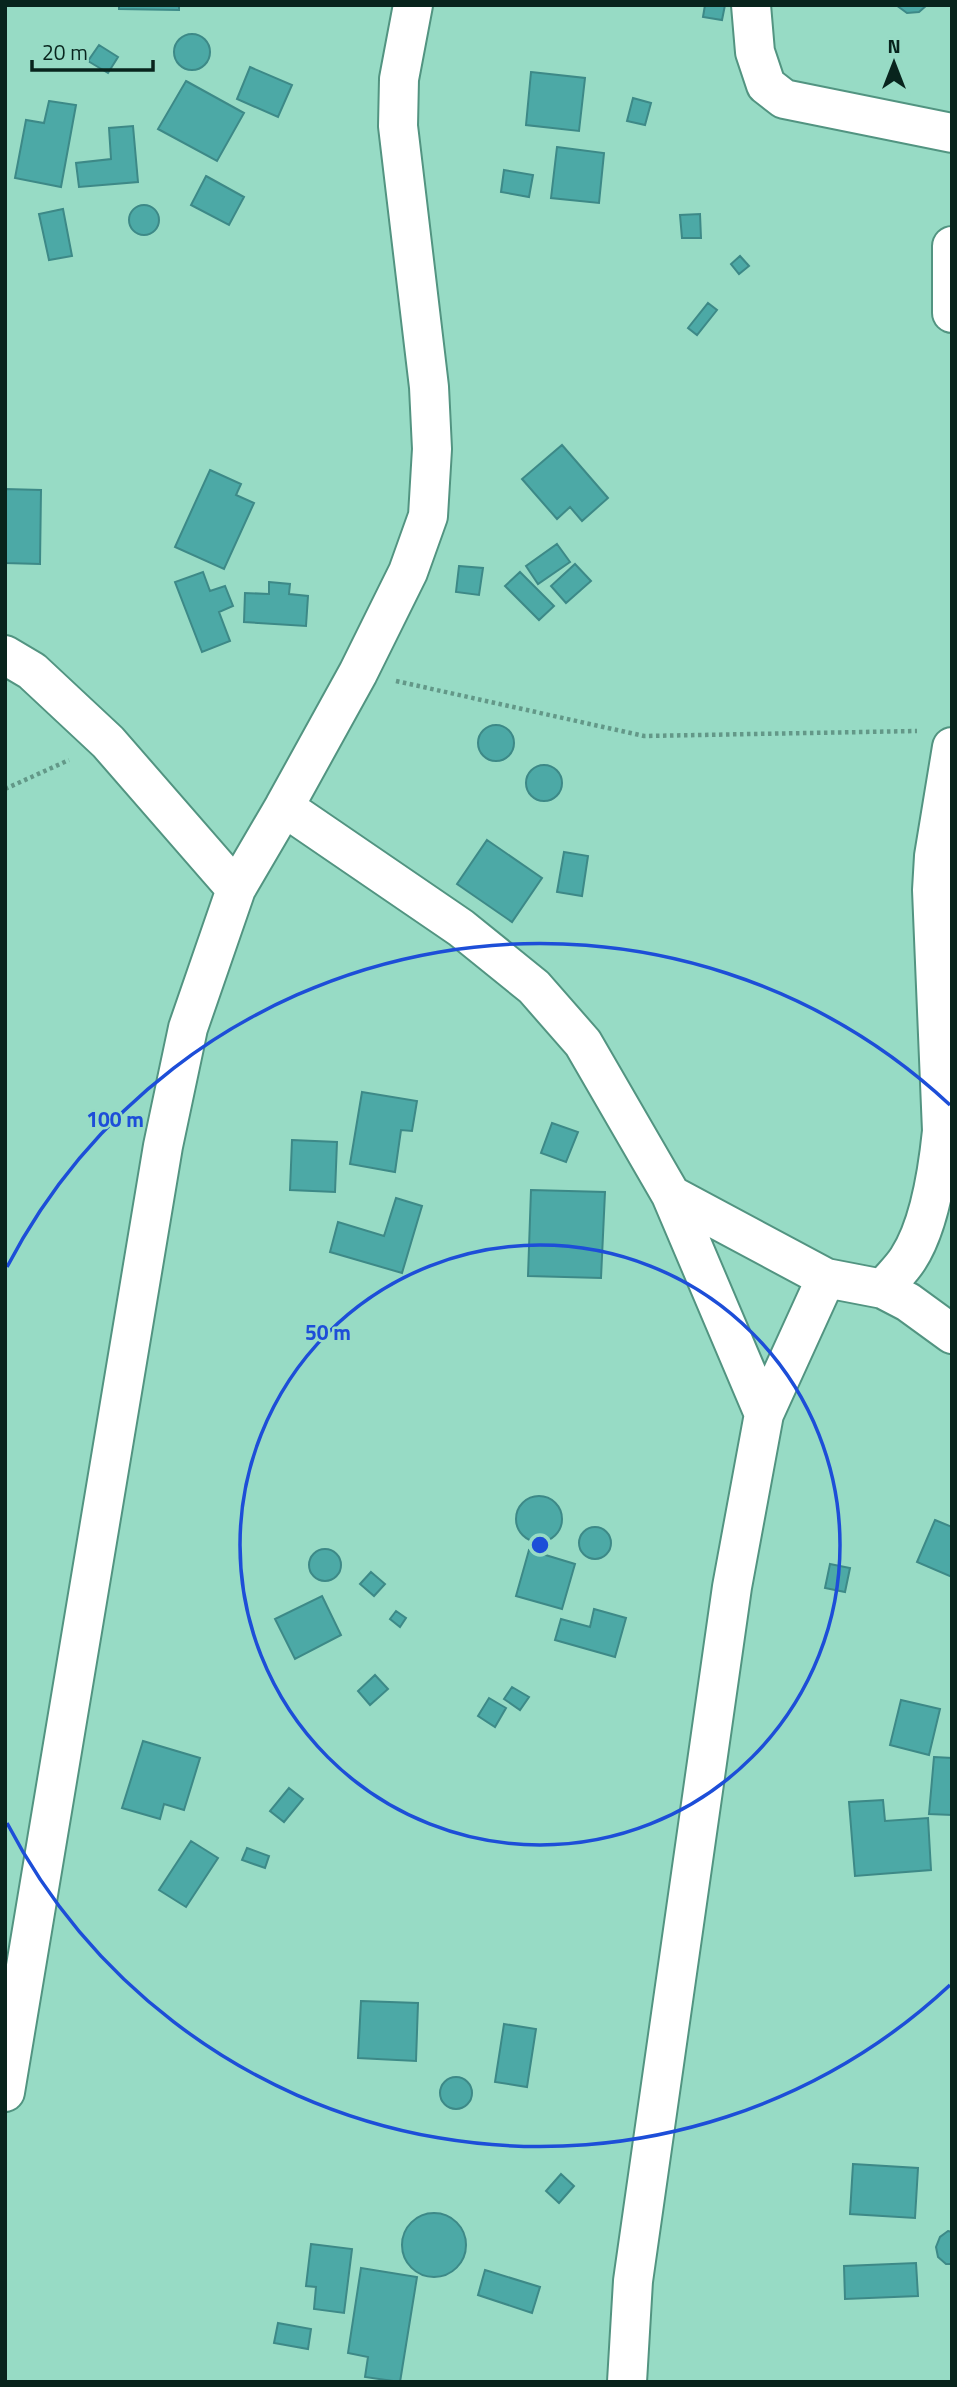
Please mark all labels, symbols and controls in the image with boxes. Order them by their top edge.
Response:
scale bar [32,28,152,72]
north arrow [859,28,929,98]
text: N [887,31,901,60]
text: 20 m [42,36,88,68]
text: 100 m [86,1103,144,1135]
text: 50 m [305,1316,351,1348]
centre of rings [528,1533,552,1557]

